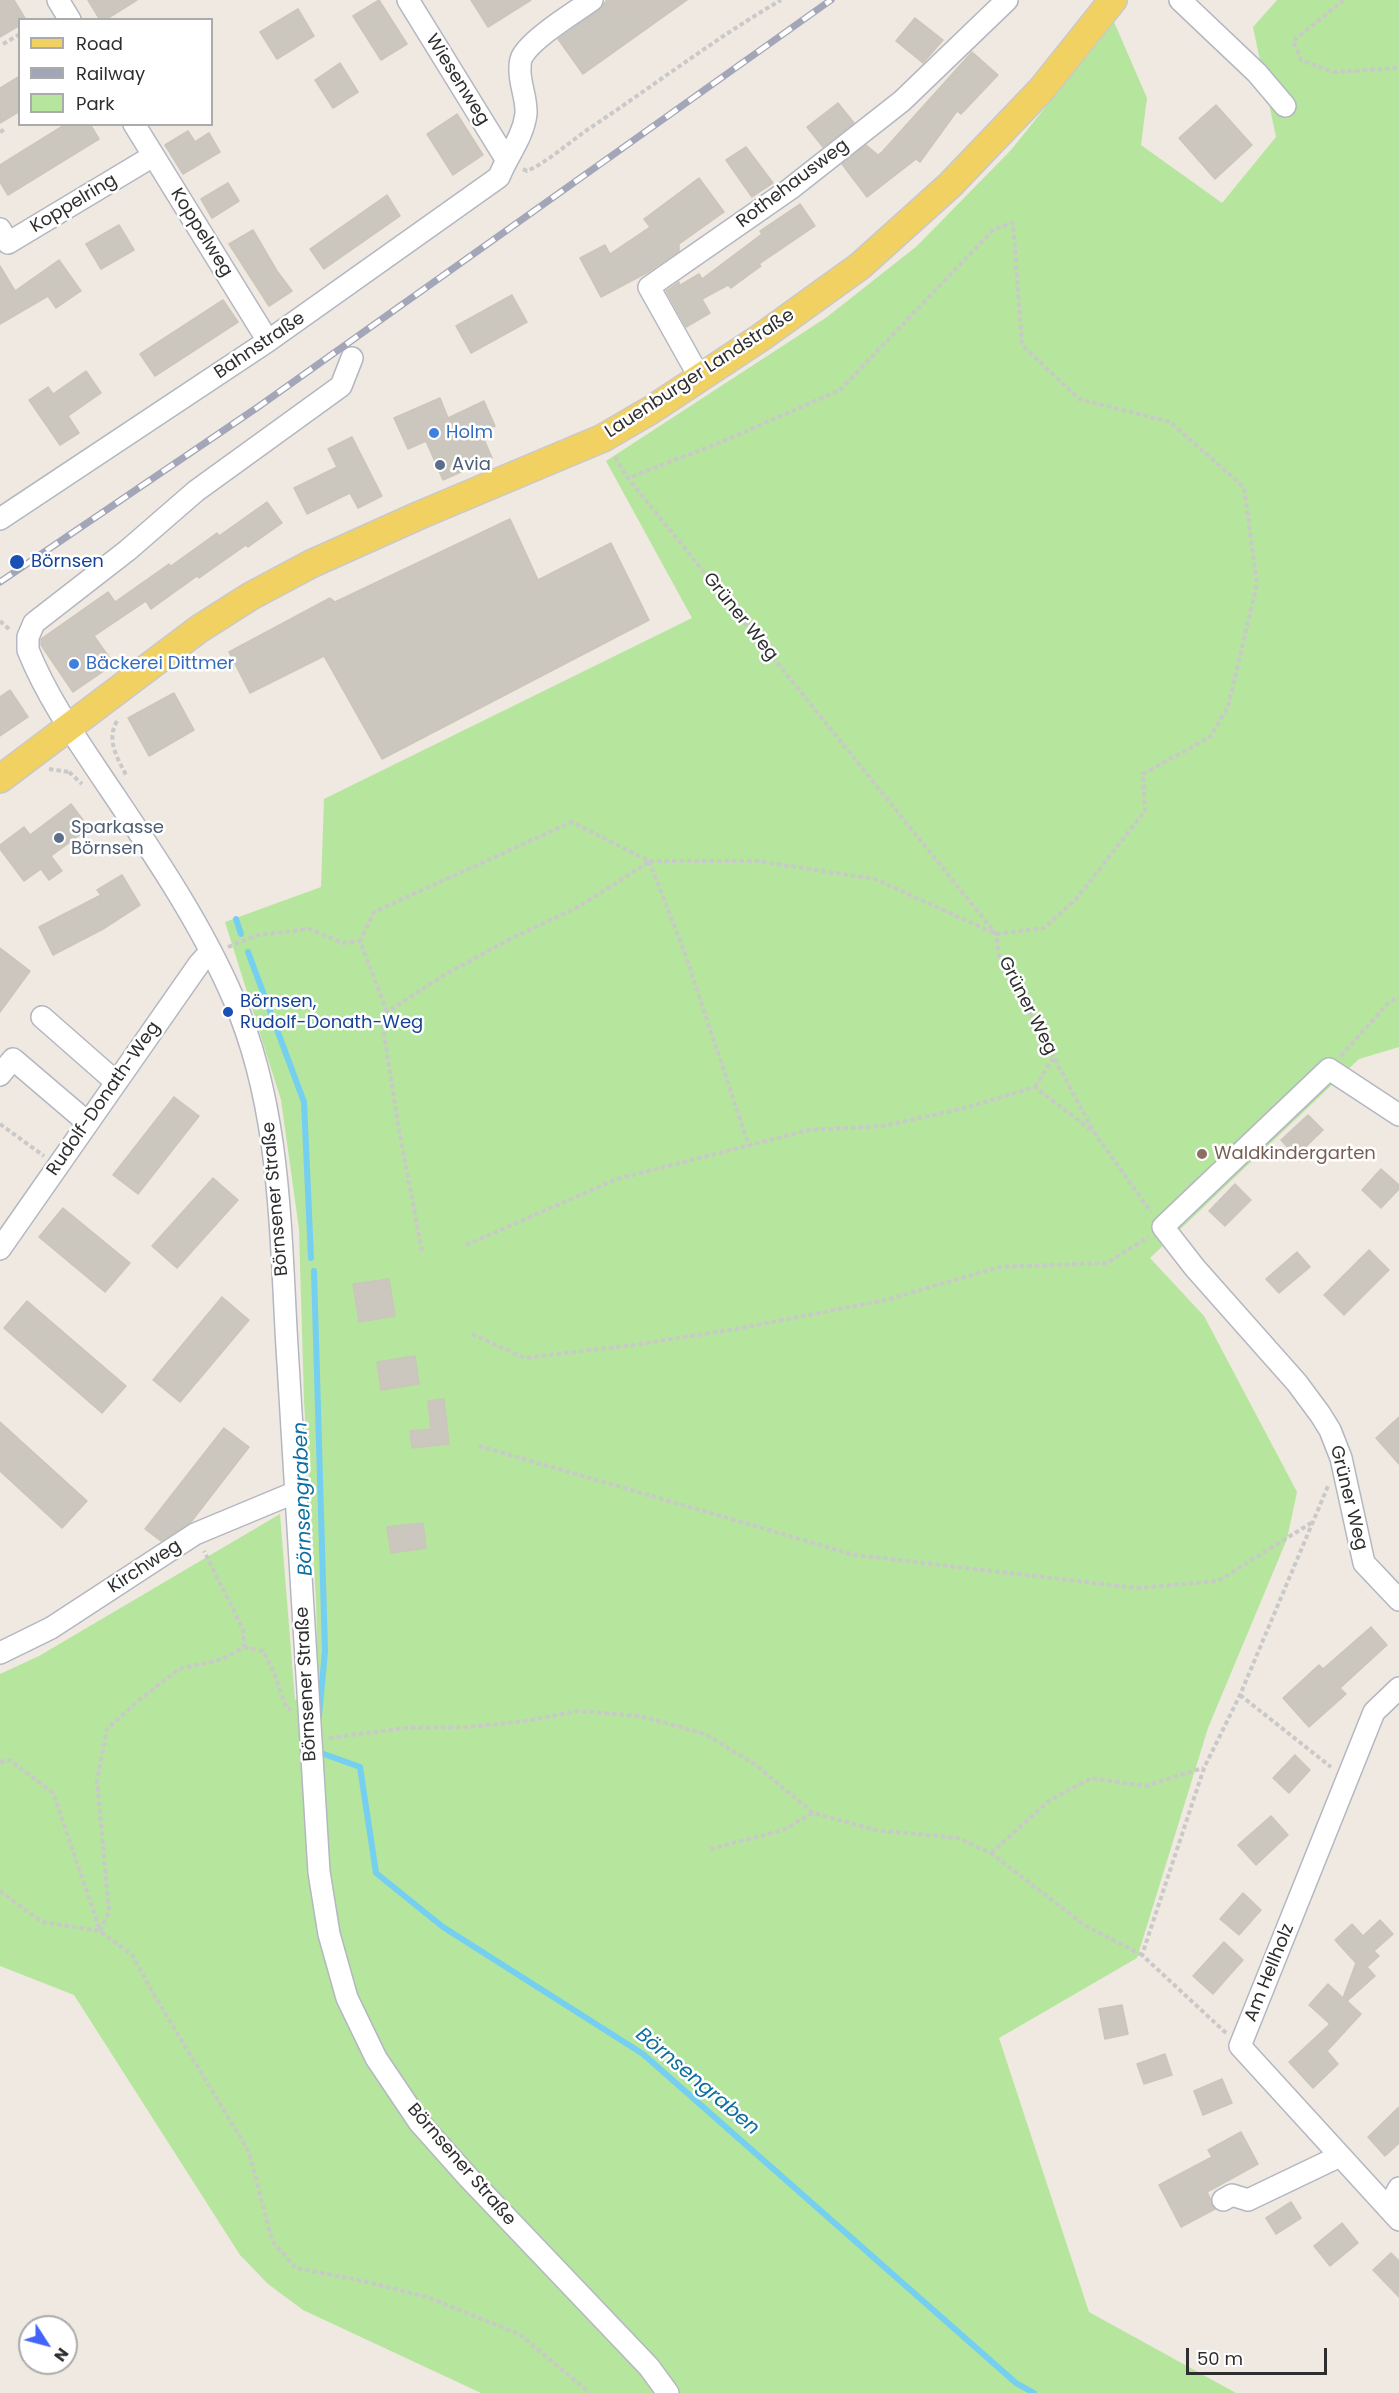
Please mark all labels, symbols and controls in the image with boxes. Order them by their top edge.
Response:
legend [18,18,213,126]
street label: Wiesenweg [420,30,494,130]
text: Road [76,31,123,56]
text: Railway [76,61,145,86]
text: Park [76,91,115,116]
street label: Rothehausweg [733,135,853,233]
street label: Koppelring [27,170,121,238]
street label: Koppelweg [165,185,237,281]
street label: Lauenburger Landstraße [601,305,799,443]
street label: Bahnstraße [211,308,309,384]
place label: Holm [446,422,493,444]
marker: Holm [427,426,441,440]
place label: Avia [452,454,491,476]
marker: Avia [433,458,447,472]
place label: Börnsen [31,551,104,573]
marker: Börnsen [8,553,26,571]
street label: Grüner Weg [698,568,782,666]
place label: Bäckerei Dittmer [86,653,234,675]
marker: Bäckerei Dittmer [67,657,81,671]
place label: Sparkasse Börnsen [71,817,164,860]
marker: Sparkasse Börnsen [52,831,66,845]
street label: Grüner Weg [993,953,1061,1059]
place label: Börnsen, Rudolf-Donath-Weg [240,991,423,1034]
marker: Börnsen, Rudolf-Donath-Weg [221,1005,235,1019]
street label: Rudolf-Donath-Weg [43,1018,165,1180]
street label: Börnsener Straße [258,1121,294,1277]
place label: Waldkindergarten [1214,1143,1376,1165]
marker: Waldkindergarten [1195,1147,1209,1161]
water label: Börnsengraben [289,1422,319,1576]
street label: Grüner Weg [1325,1443,1371,1553]
street label: Kirchweg [105,1535,185,1599]
street label: Börnsener Straße [292,1606,322,1762]
street label: Am Hellholz [1241,1921,1299,2025]
water label: Börnsengraben [630,2023,764,2141]
street label: Börnsener Straße [402,2099,520,2231]
north arrow [18,2315,78,2375]
scale bar [1189,2336,1330,2374]
text: N [49,2343,74,2366]
text: 50 m [1197,2346,1243,2371]

